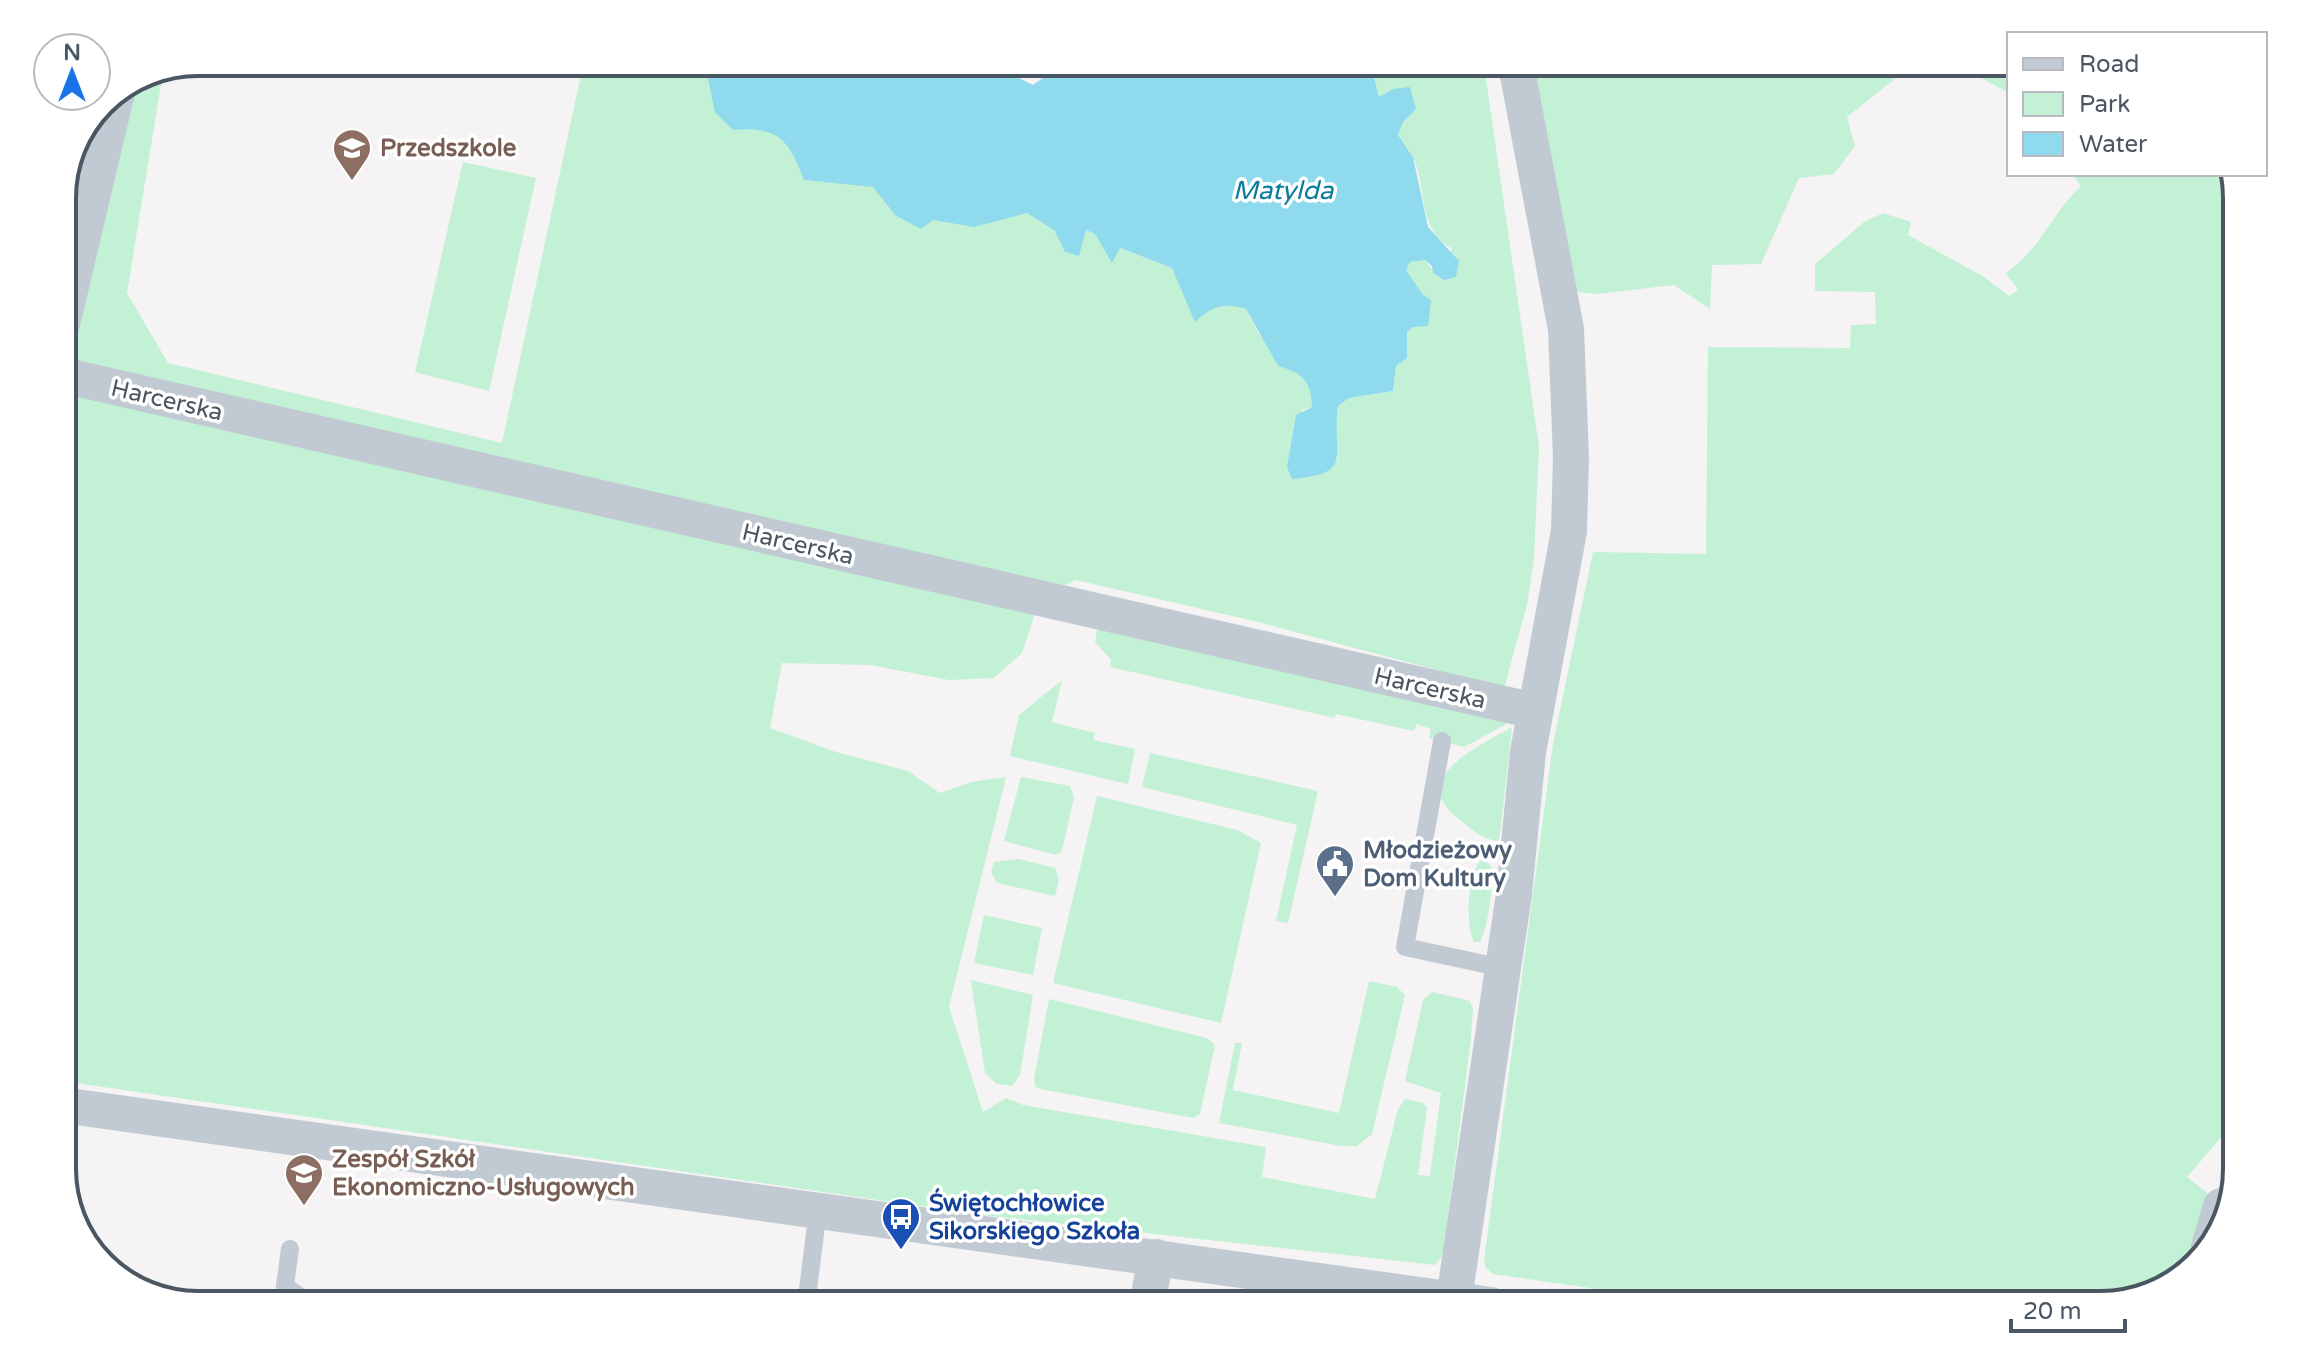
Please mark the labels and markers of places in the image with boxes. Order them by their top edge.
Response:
school or university icon: Przedszkole [331,127,373,182]
place label: Przedszkole [380,134,517,163]
place label: Młodzieżowy Dom Kultury [1363,836,1512,893]
public building icon: Młodzieżowy Dom Kultury [1314,843,1356,898]
place label: Zespół Szkół Ekonomiczno-Usługowych [332,1145,635,1202]
school or university icon: Zespół Szkół Ekonomiczno-Usługowych [283,1152,325,1207]
place label: Świętochłowice Sikorskiego Szkoła [929,1188,1140,1246]
bus stop icon: Świętochłowice Sikorskiego Szkoła [880,1196,922,1251]

